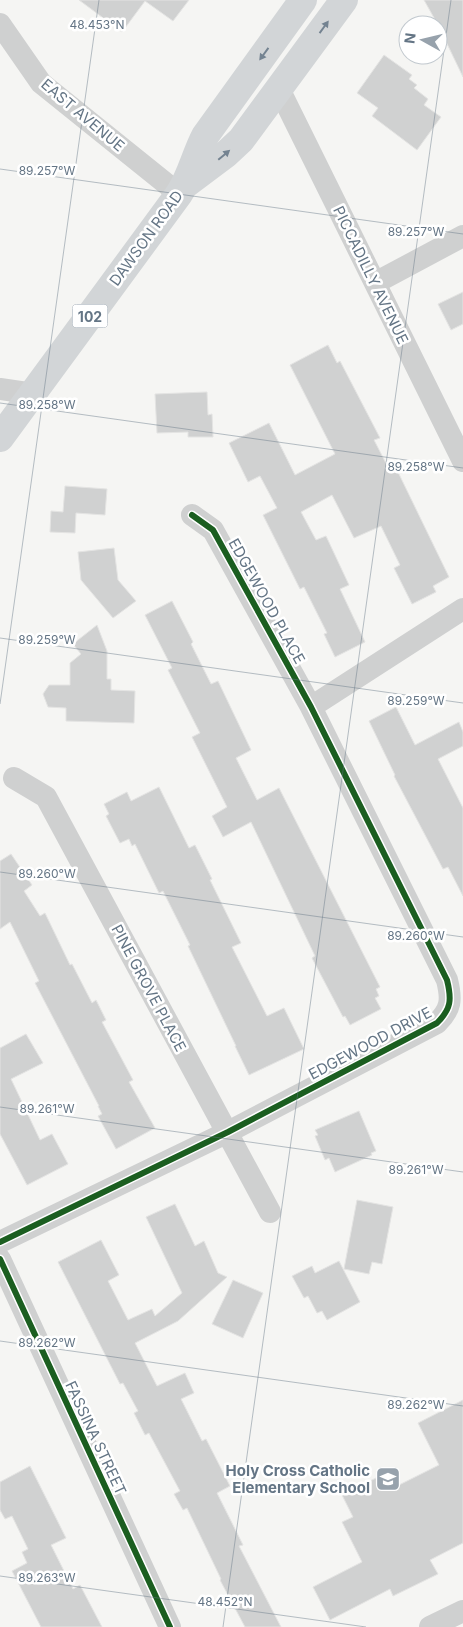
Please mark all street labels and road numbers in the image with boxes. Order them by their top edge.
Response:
street label: EAST AVENUE [37,75,129,155]
street label: DAWSON ROAD [105,187,187,289]
street label: PICCADILLY AVENUE [329,203,413,347]
road number: 102 [72,304,108,328]
street label: EDGEWOOD PLACE [225,535,309,667]
street label: PINE GROVE PLACE [107,921,191,1055]
street label: EDGEWOOD DRIVE [305,1003,435,1083]
street label: FASSINA STREET [61,1378,131,1498]

